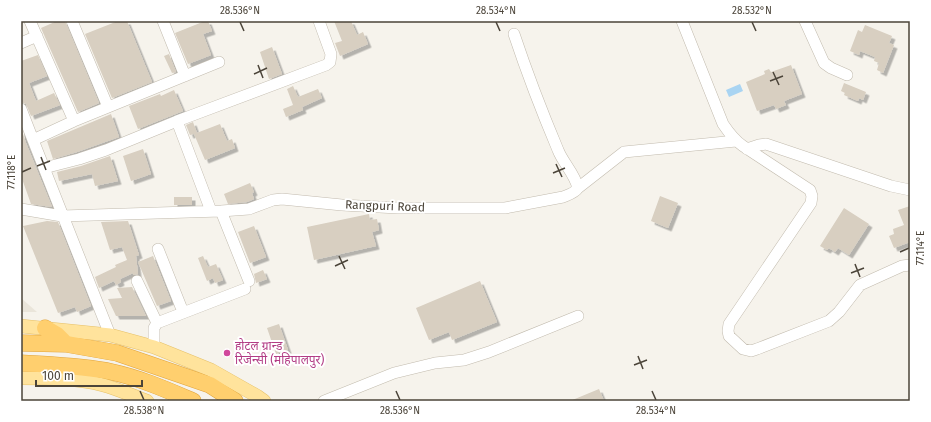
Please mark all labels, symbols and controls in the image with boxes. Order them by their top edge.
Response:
text: 28.536°N [220,5,260,17]
text: 28.534°N [476,5,516,17]
text: 28.532°N [732,5,772,17]
text: 77.118°E [6,155,18,189]
street label: Rangpuri Road [345,198,425,214]
text: 77.114°E [915,231,927,265]
place label: होटल ग्रान्ड रिजेन्सी (महिपालपुर) [235,338,325,368]
marker: होटल ग्रान्ड रिजेन्सी (महिपालपुर) [222,348,232,358]
scale bar [36,362,142,388]
text: 100 m [42,369,74,383]
text: 28.538°N [124,405,164,417]
text: 28.536°N [380,405,420,417]
text: 28.534°N [636,405,676,417]

